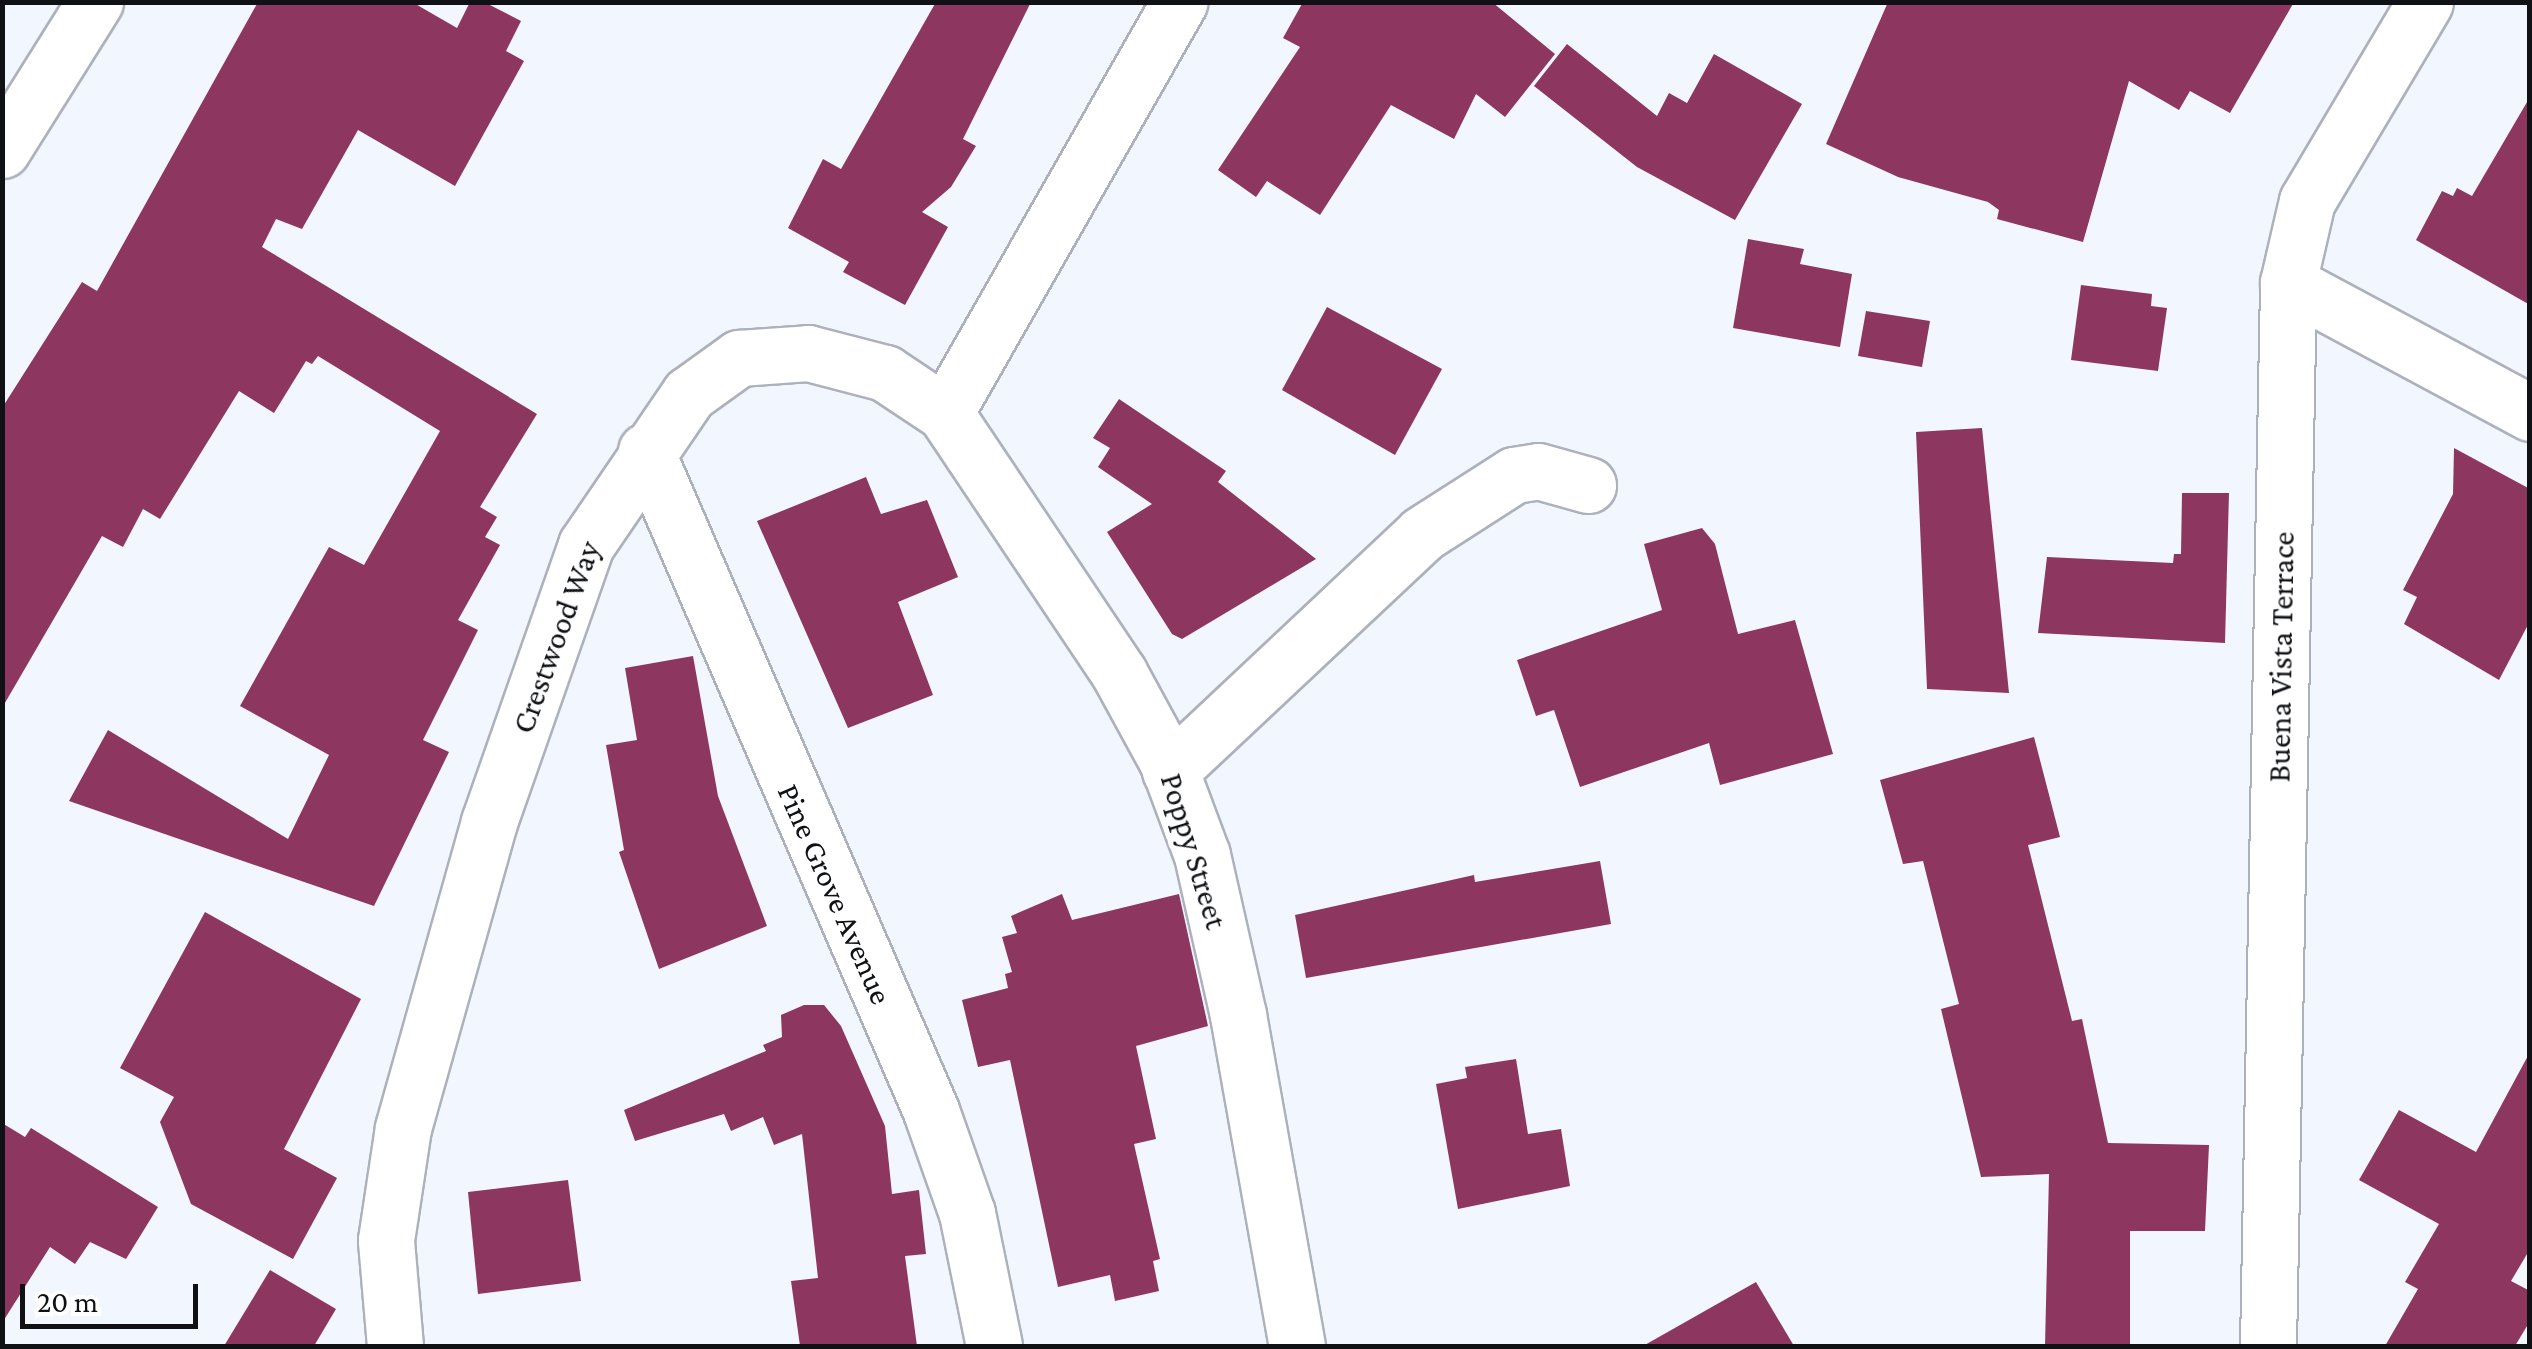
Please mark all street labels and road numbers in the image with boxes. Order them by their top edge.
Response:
street label: Buena Vista Terrace [2260,531,2302,783]
street label: Crestwood Way [503,536,609,738]
street label: Poppy Street [1152,769,1236,933]
street label: Pine Grove Avenue [769,778,901,1010]

